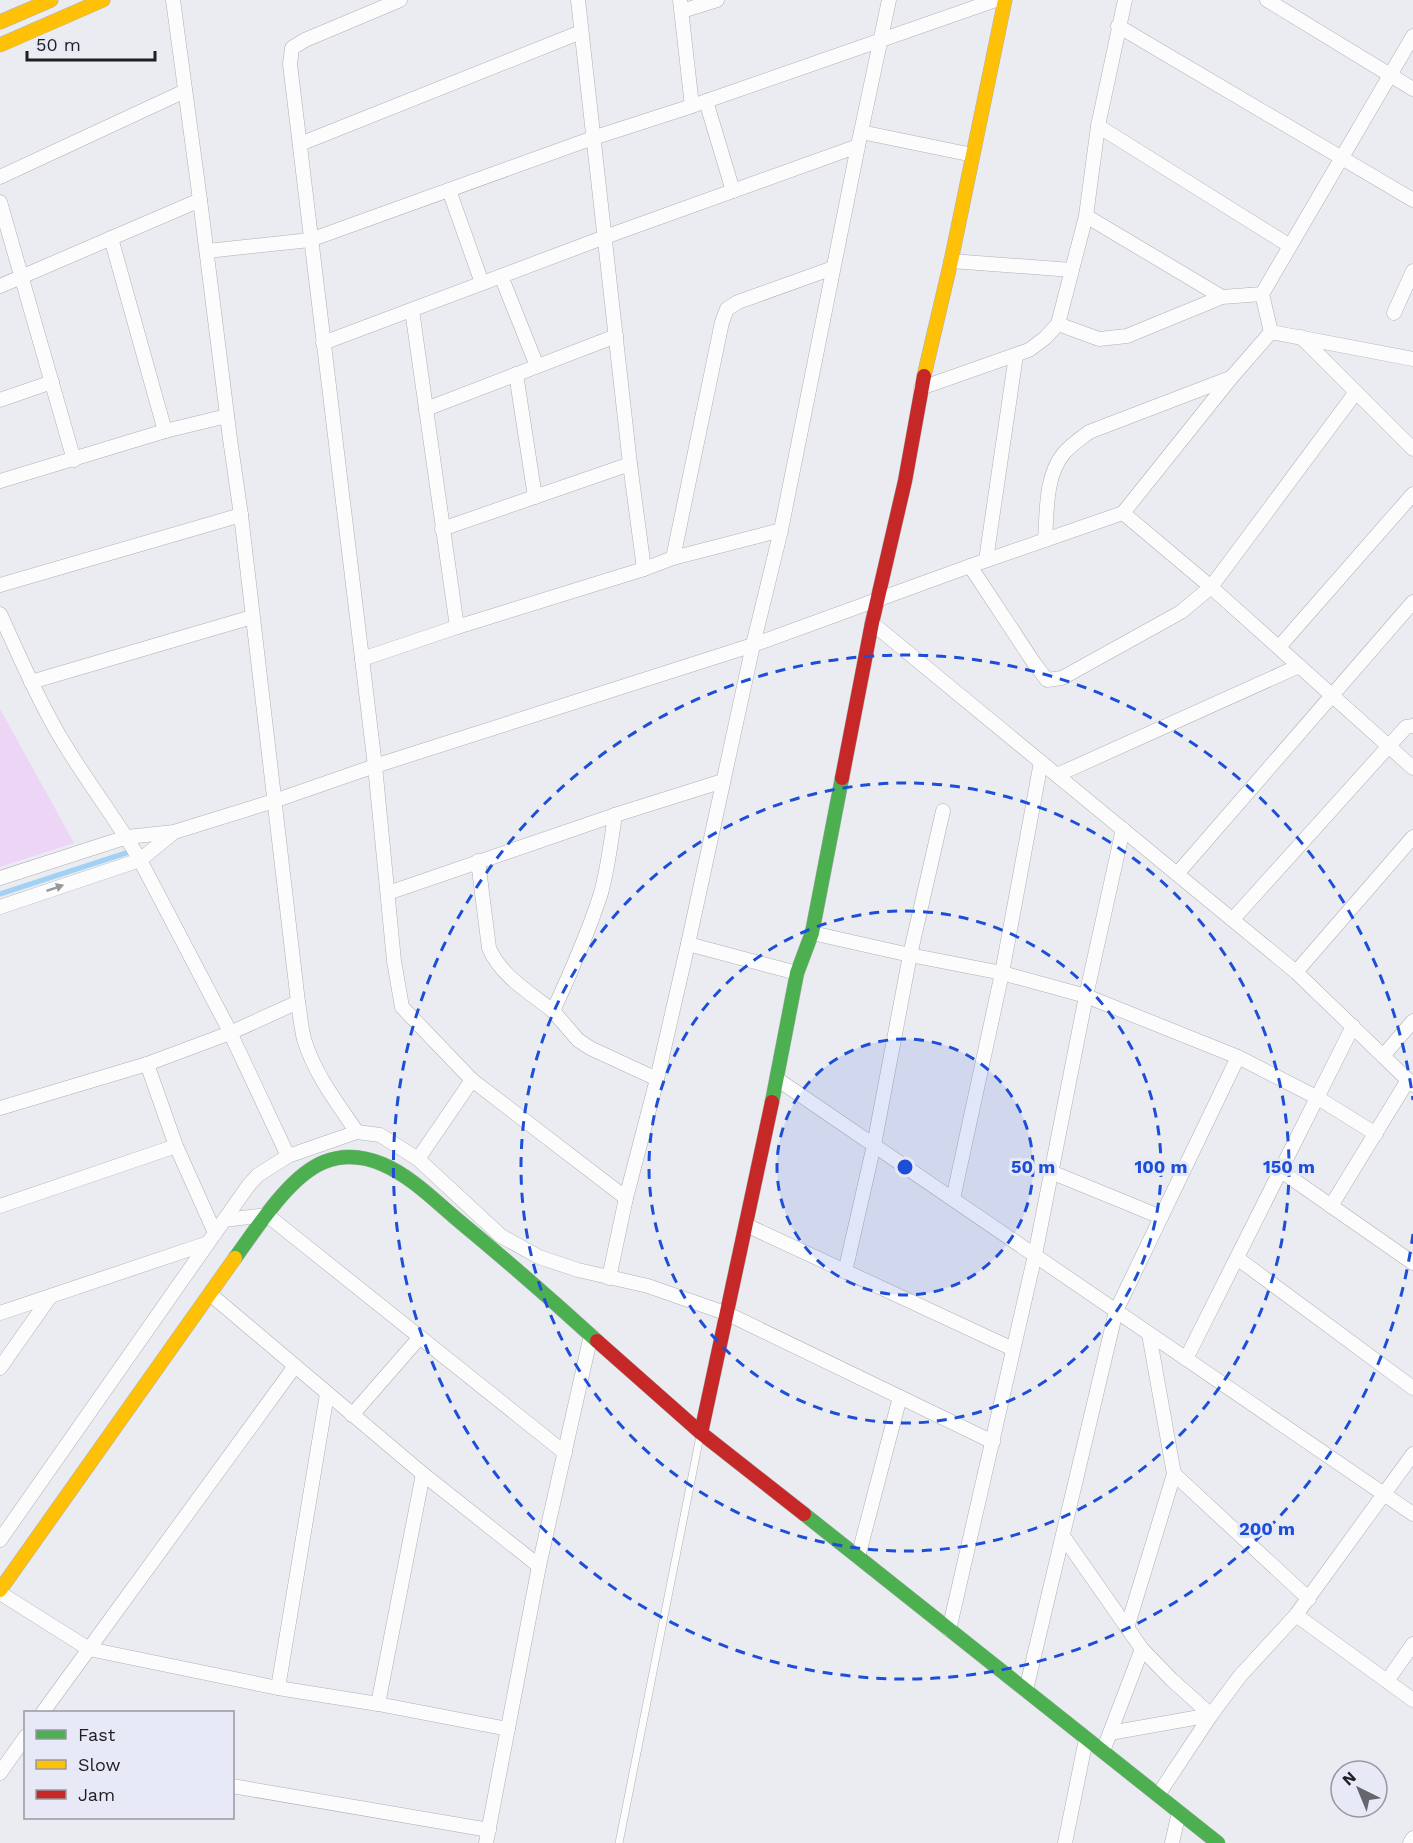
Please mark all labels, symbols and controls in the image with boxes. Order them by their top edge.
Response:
scale bar [27,24,154,62]
text: 50 m [36,34,81,55]
one-way arrow [47,883,65,892]
text: 50 m [1011,1156,1055,1177]
text: 100 m [1134,1156,1188,1177]
text: 150 m [1263,1156,1315,1177]
centre of rings [895,1157,915,1177]
text: 200 m [1239,1518,1295,1539]
legend [24,1711,234,1819]
text: Fast [78,1724,116,1745]
text: Slow [78,1754,121,1775]
north arrow [1329,1759,1389,1819]
text: N [1338,1767,1360,1789]
text: Jam [78,1784,115,1805]

